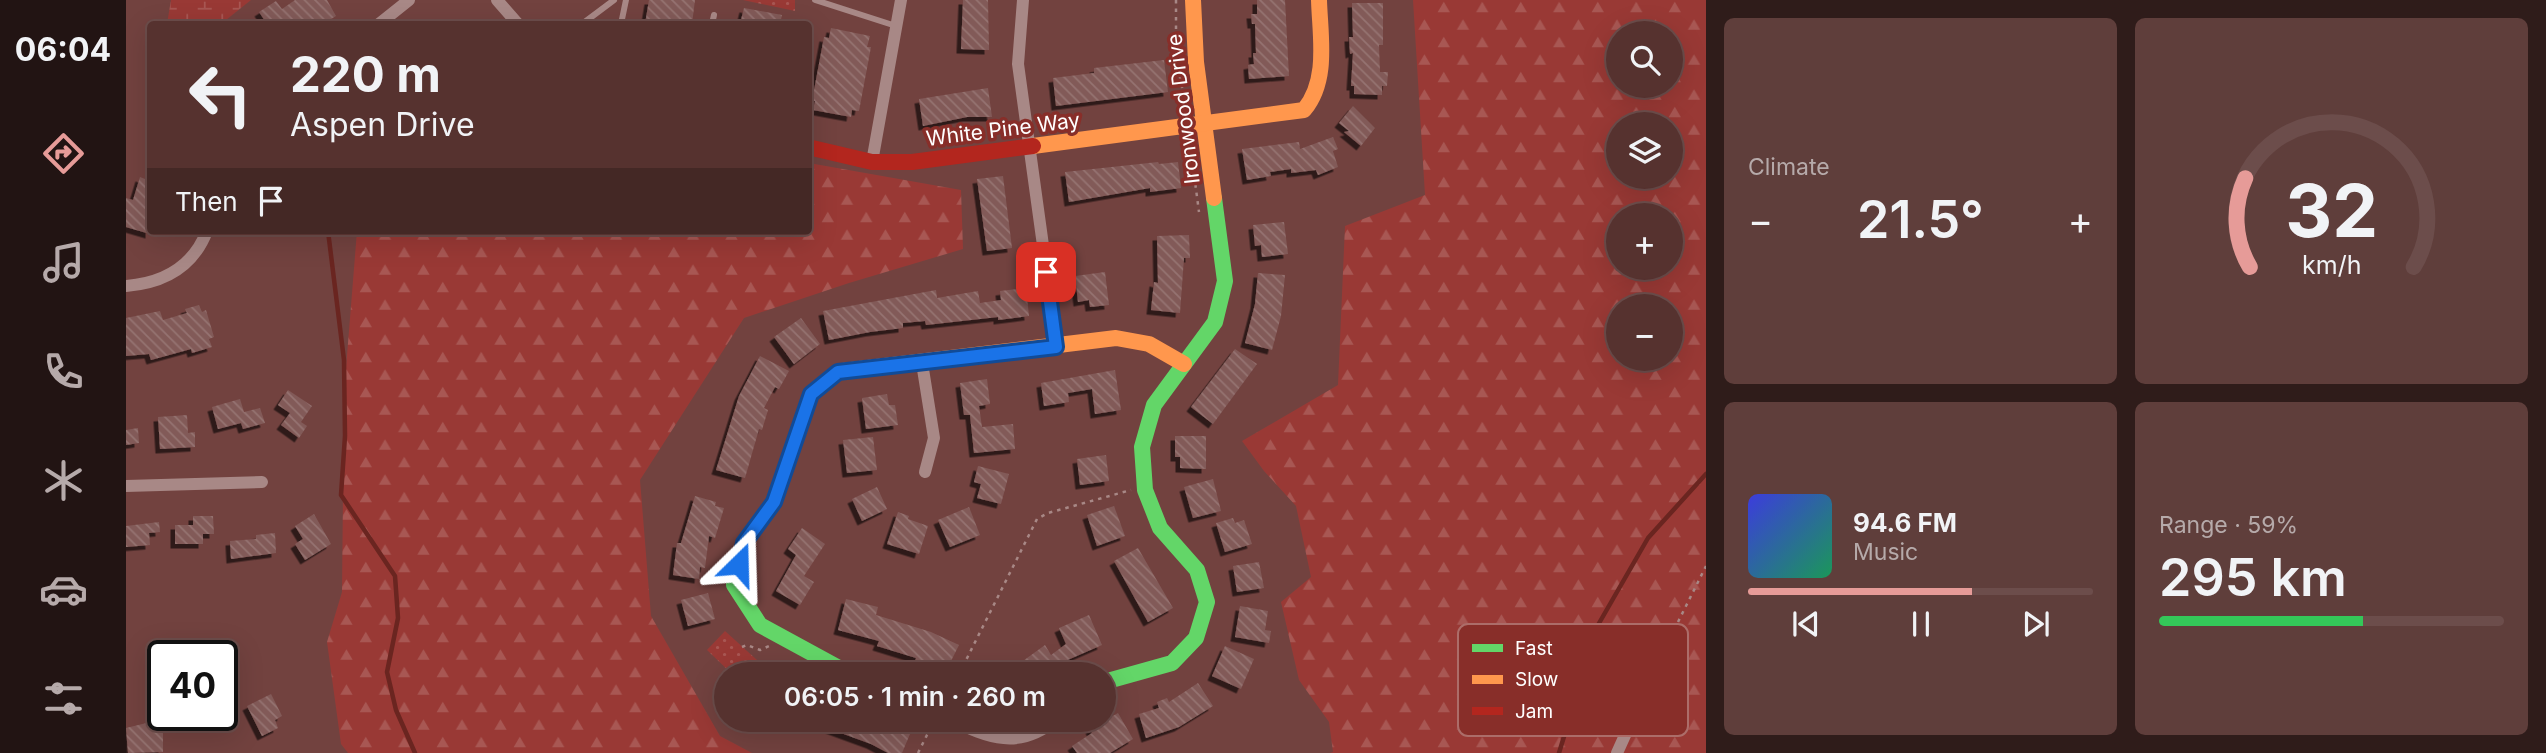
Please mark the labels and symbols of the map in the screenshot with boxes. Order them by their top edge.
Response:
street label: Ironwood Drive [1161,33,1205,185]
street label: White Pine Way [925,107,1082,151]
pin [1016,242,1076,302]
position arrow [702,527,776,601]
legend [1458,624,1688,736]
text: Fast [1515,637,1553,660]
speed limit sign: 40 [147,640,238,731]
text: Slow [1515,668,1558,691]
text: Jam [1515,700,1553,723]

